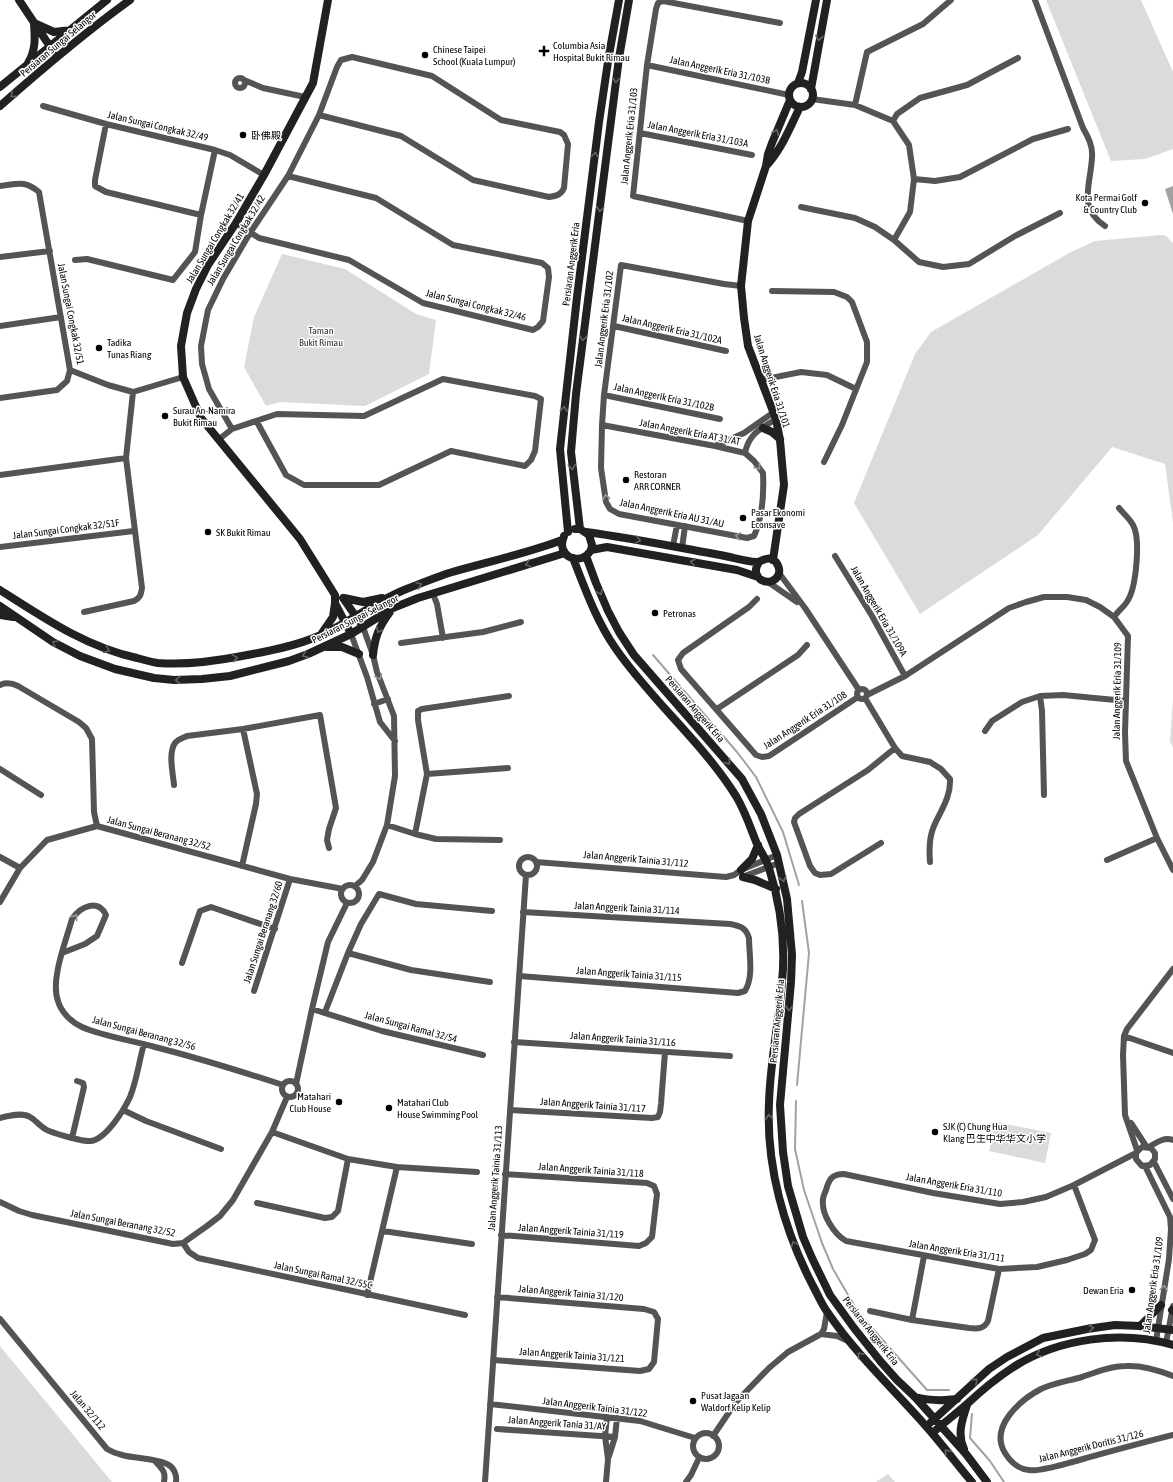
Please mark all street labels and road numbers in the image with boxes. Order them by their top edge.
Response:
street label: Persiaran Sungai Selangor [18,8,99,79]
street label: Jalan Anggerik Eria 31/103B [669,54,771,86]
street label: Jalan Anggerik Eria 31/103 [618,87,640,185]
street label: Jalan Sungai Congkak 32/49 [107,109,210,143]
street label: Jalan Anggerik Eria 31/103A [647,119,749,149]
street label: Jalan Sungai Congkak 32/41 [184,191,246,285]
street label: Jalan Sungai Congkak 32/42 [205,193,267,287]
street label: Persiaran Anggerik Eria [560,221,582,306]
street label: Jalan Sungai Congkak 32/51 [56,262,86,366]
street label: Jalan Anggerik Eria 31/102 [593,270,615,368]
street label: Jalan Sungai Congkak 32/46 [425,287,528,323]
street label: Jalan Anggerik Eria 31/102A [621,312,723,346]
street label: Jalan Anggerik Eria 31/101 [752,333,792,429]
street label: Jalan Anggerik Eria 31/102B [613,381,715,413]
street label: Jalan Anggerik Eria AT 31/AT [639,417,742,447]
street label: Jalan Anggerik Eria AU 31/AU [619,497,725,529]
street label: Jalan Sungai Congkak 32/51F [12,517,120,541]
street label: Jalan Anggerik Eria 31/109A [849,564,909,658]
street label: Persiaran Sungai Selangor [310,592,401,646]
street label: Jalan Anggerik Eria 31/109 [1111,642,1123,740]
street label: Persiaran Anggerik Eria [663,674,727,745]
street label: Jalan Anggerik Eria 31/108 [761,689,849,751]
street label: Jalan Sungai Beranang 32/52 [106,814,212,852]
street label: Jalan Anggerik Tainia 31/112 [583,849,689,869]
street label: Jalan Sungai Beranang 32/60 [241,879,285,984]
street label: Jalan Anggerik Tainia 31/114 [574,900,680,916]
street label: Jalan Anggerik Tainia 31/115 [576,965,682,983]
street label: Persiaran Anggerik Eria [768,978,786,1063]
street label: Jalan Sungai Ramal 32/54 [364,1009,459,1045]
street label: Jalan Sungai Beranang 32/56 [91,1014,197,1052]
street label: Jalan Anggerik Tainia 31/116 [570,1030,676,1048]
street label: Jalan Anggerik Tainia 31/117 [540,1096,646,1114]
street label: Jalan Anggerik Tainia 31/113 [486,1125,504,1231]
street label: Jalan Anggerik Tainia 31/118 [538,1161,644,1179]
street label: Jalan Anggerik Eria 31/110 [905,1171,1003,1199]
street label: Jalan Sungai Beranang 32/52 [70,1207,177,1239]
street label: Jalan Anggerik Tainia 31/119 [518,1222,624,1240]
street label: Jalan Anggerik Eria 31/109 [1141,1236,1165,1334]
street label: Jalan Anggerik Eria 31/111 [908,1238,1006,1264]
street label: Jalan Sungai Ramal 32/55C [273,1259,373,1291]
street label: Jalan Anggerik Tainia 31/120 [518,1283,624,1303]
street label: Persiaran Anggerik Eria [841,1294,901,1368]
street label: Jalan Anggerik Tainia 31/121 [519,1346,625,1364]
street label: Jalan 32/112 [68,1388,108,1432]
street label: Jalan Anggerik Tainia 31/122 [542,1395,648,1419]
street label: Jalan Anggerik Tania 31/AY [508,1414,607,1432]
street label: Jalan Anggerik Doritis 31/126 [1038,1428,1145,1464]

